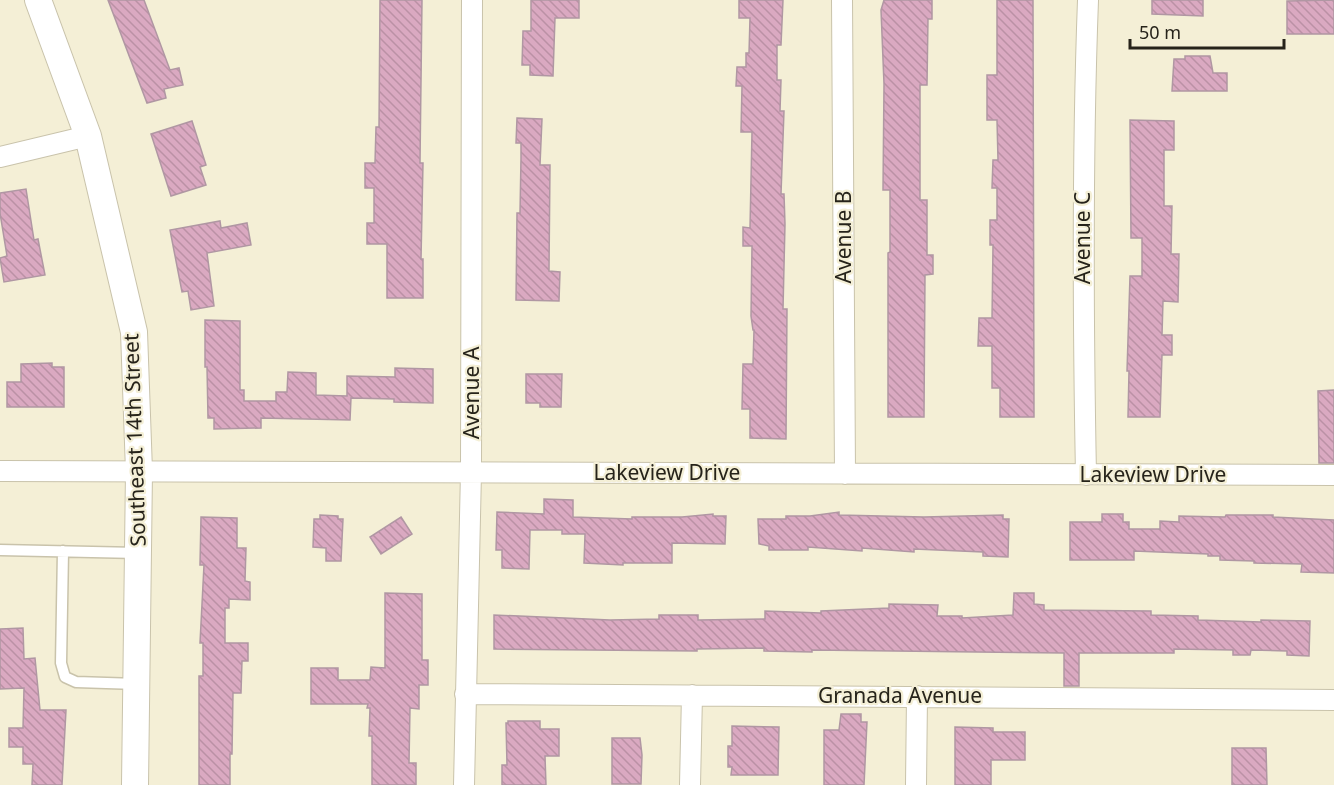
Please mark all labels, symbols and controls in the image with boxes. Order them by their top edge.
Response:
scale bar [1130,12,1284,50]
text: 50 m [1139,20,1181,44]
street label: Avenue B [829,191,857,283]
street label: Avenue C [1068,192,1096,284]
street label: Southeast 14th Street [116,333,152,547]
street label: Avenue A [457,346,485,439]
street label: Lakeview Drive [594,458,740,486]
street label: Lakeview Drive [1080,460,1226,488]
street label: Granada Avenue [818,681,982,709]

